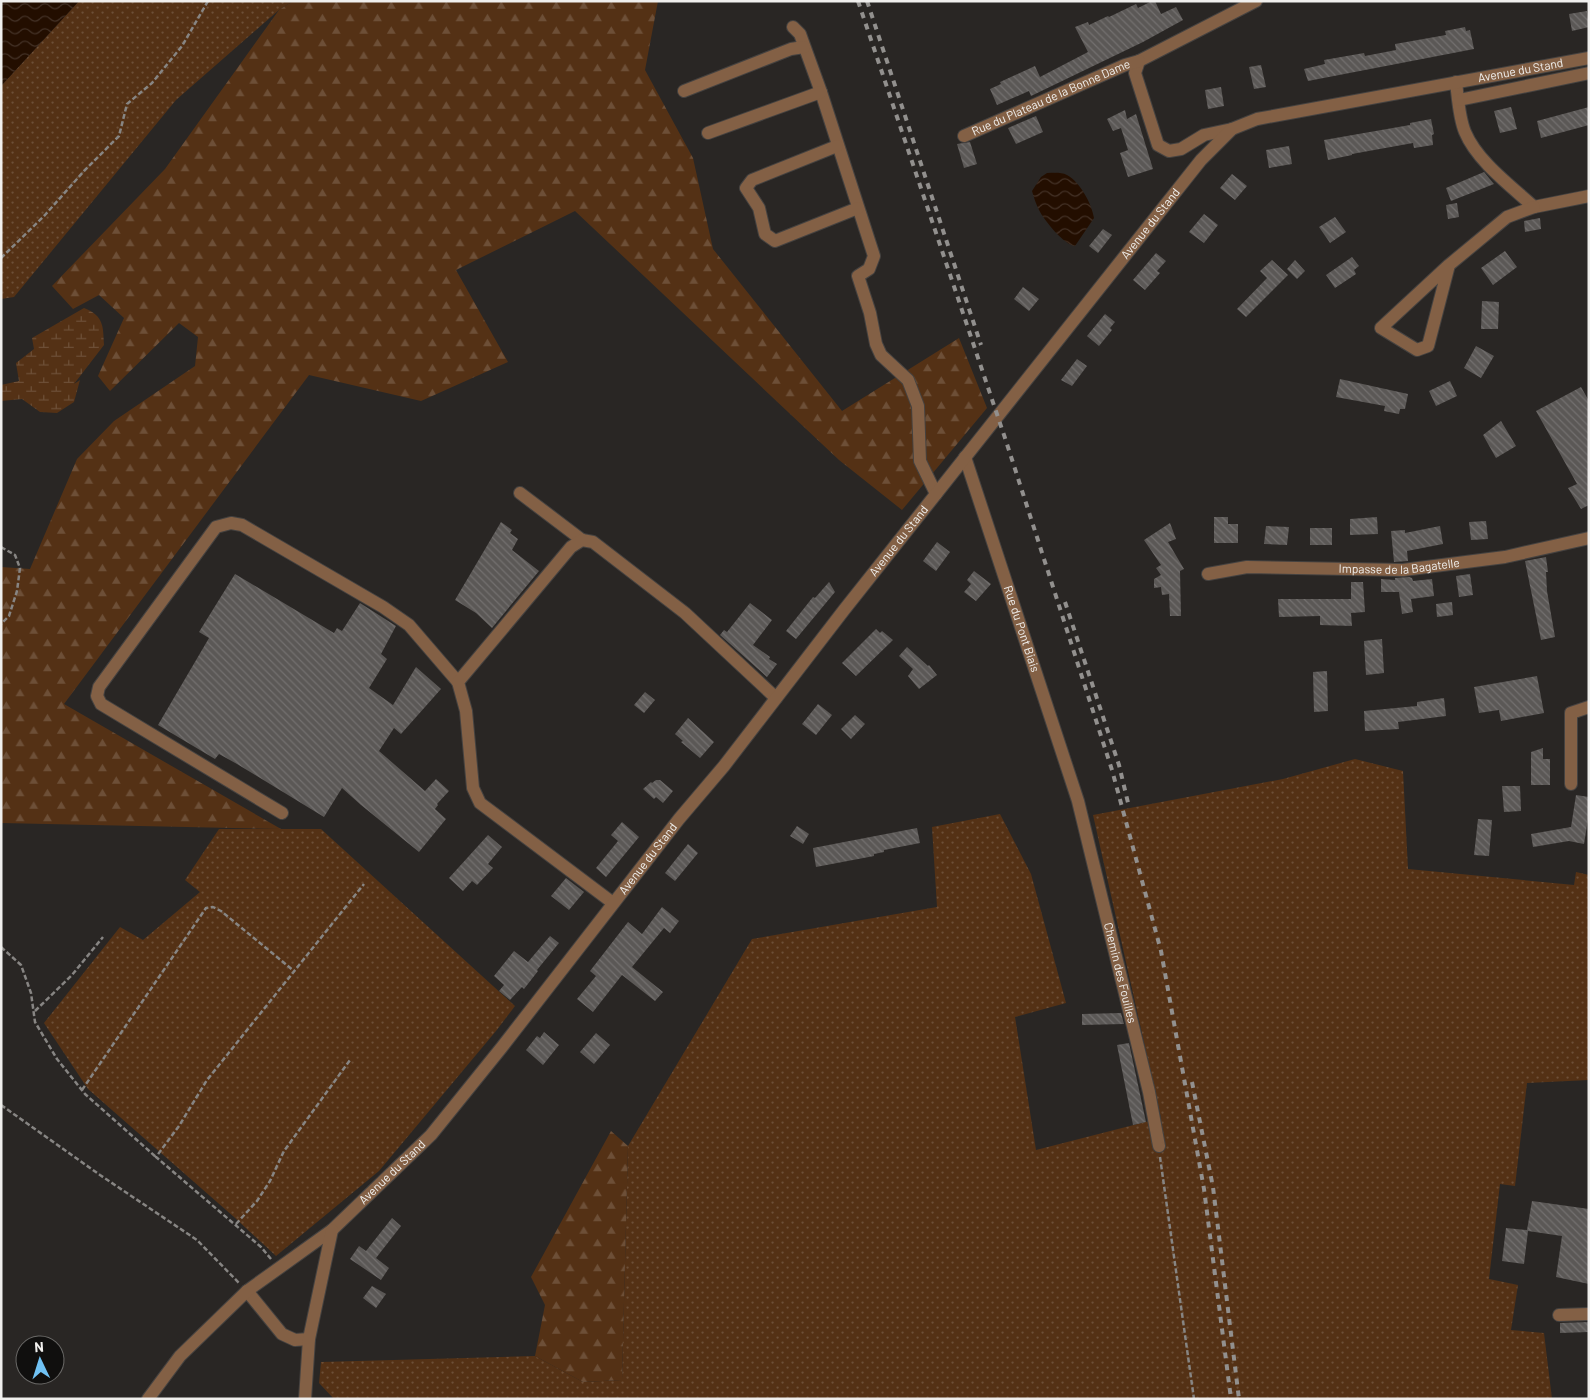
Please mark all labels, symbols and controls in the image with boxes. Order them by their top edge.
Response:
street label: Avenue du Stand [1477,55,1564,84]
street label: Rue du Plateau de la Bonne Dame [969,56,1131,138]
street label: Avenue du Stand [1117,185,1182,261]
street label: Avenue du Stand [866,502,930,579]
street label: Impasse de la Bagatelle [1339,555,1460,576]
street label: Rue du Pont Biais [1002,584,1043,674]
street label: Avenue du Stand [615,820,679,897]
street label: Chemin des Fouilles [1102,921,1140,1025]
street label: Avenue du Stand [355,1137,428,1207]
north arrow [15,1335,65,1385]
text: N [34,1338,44,1355]

